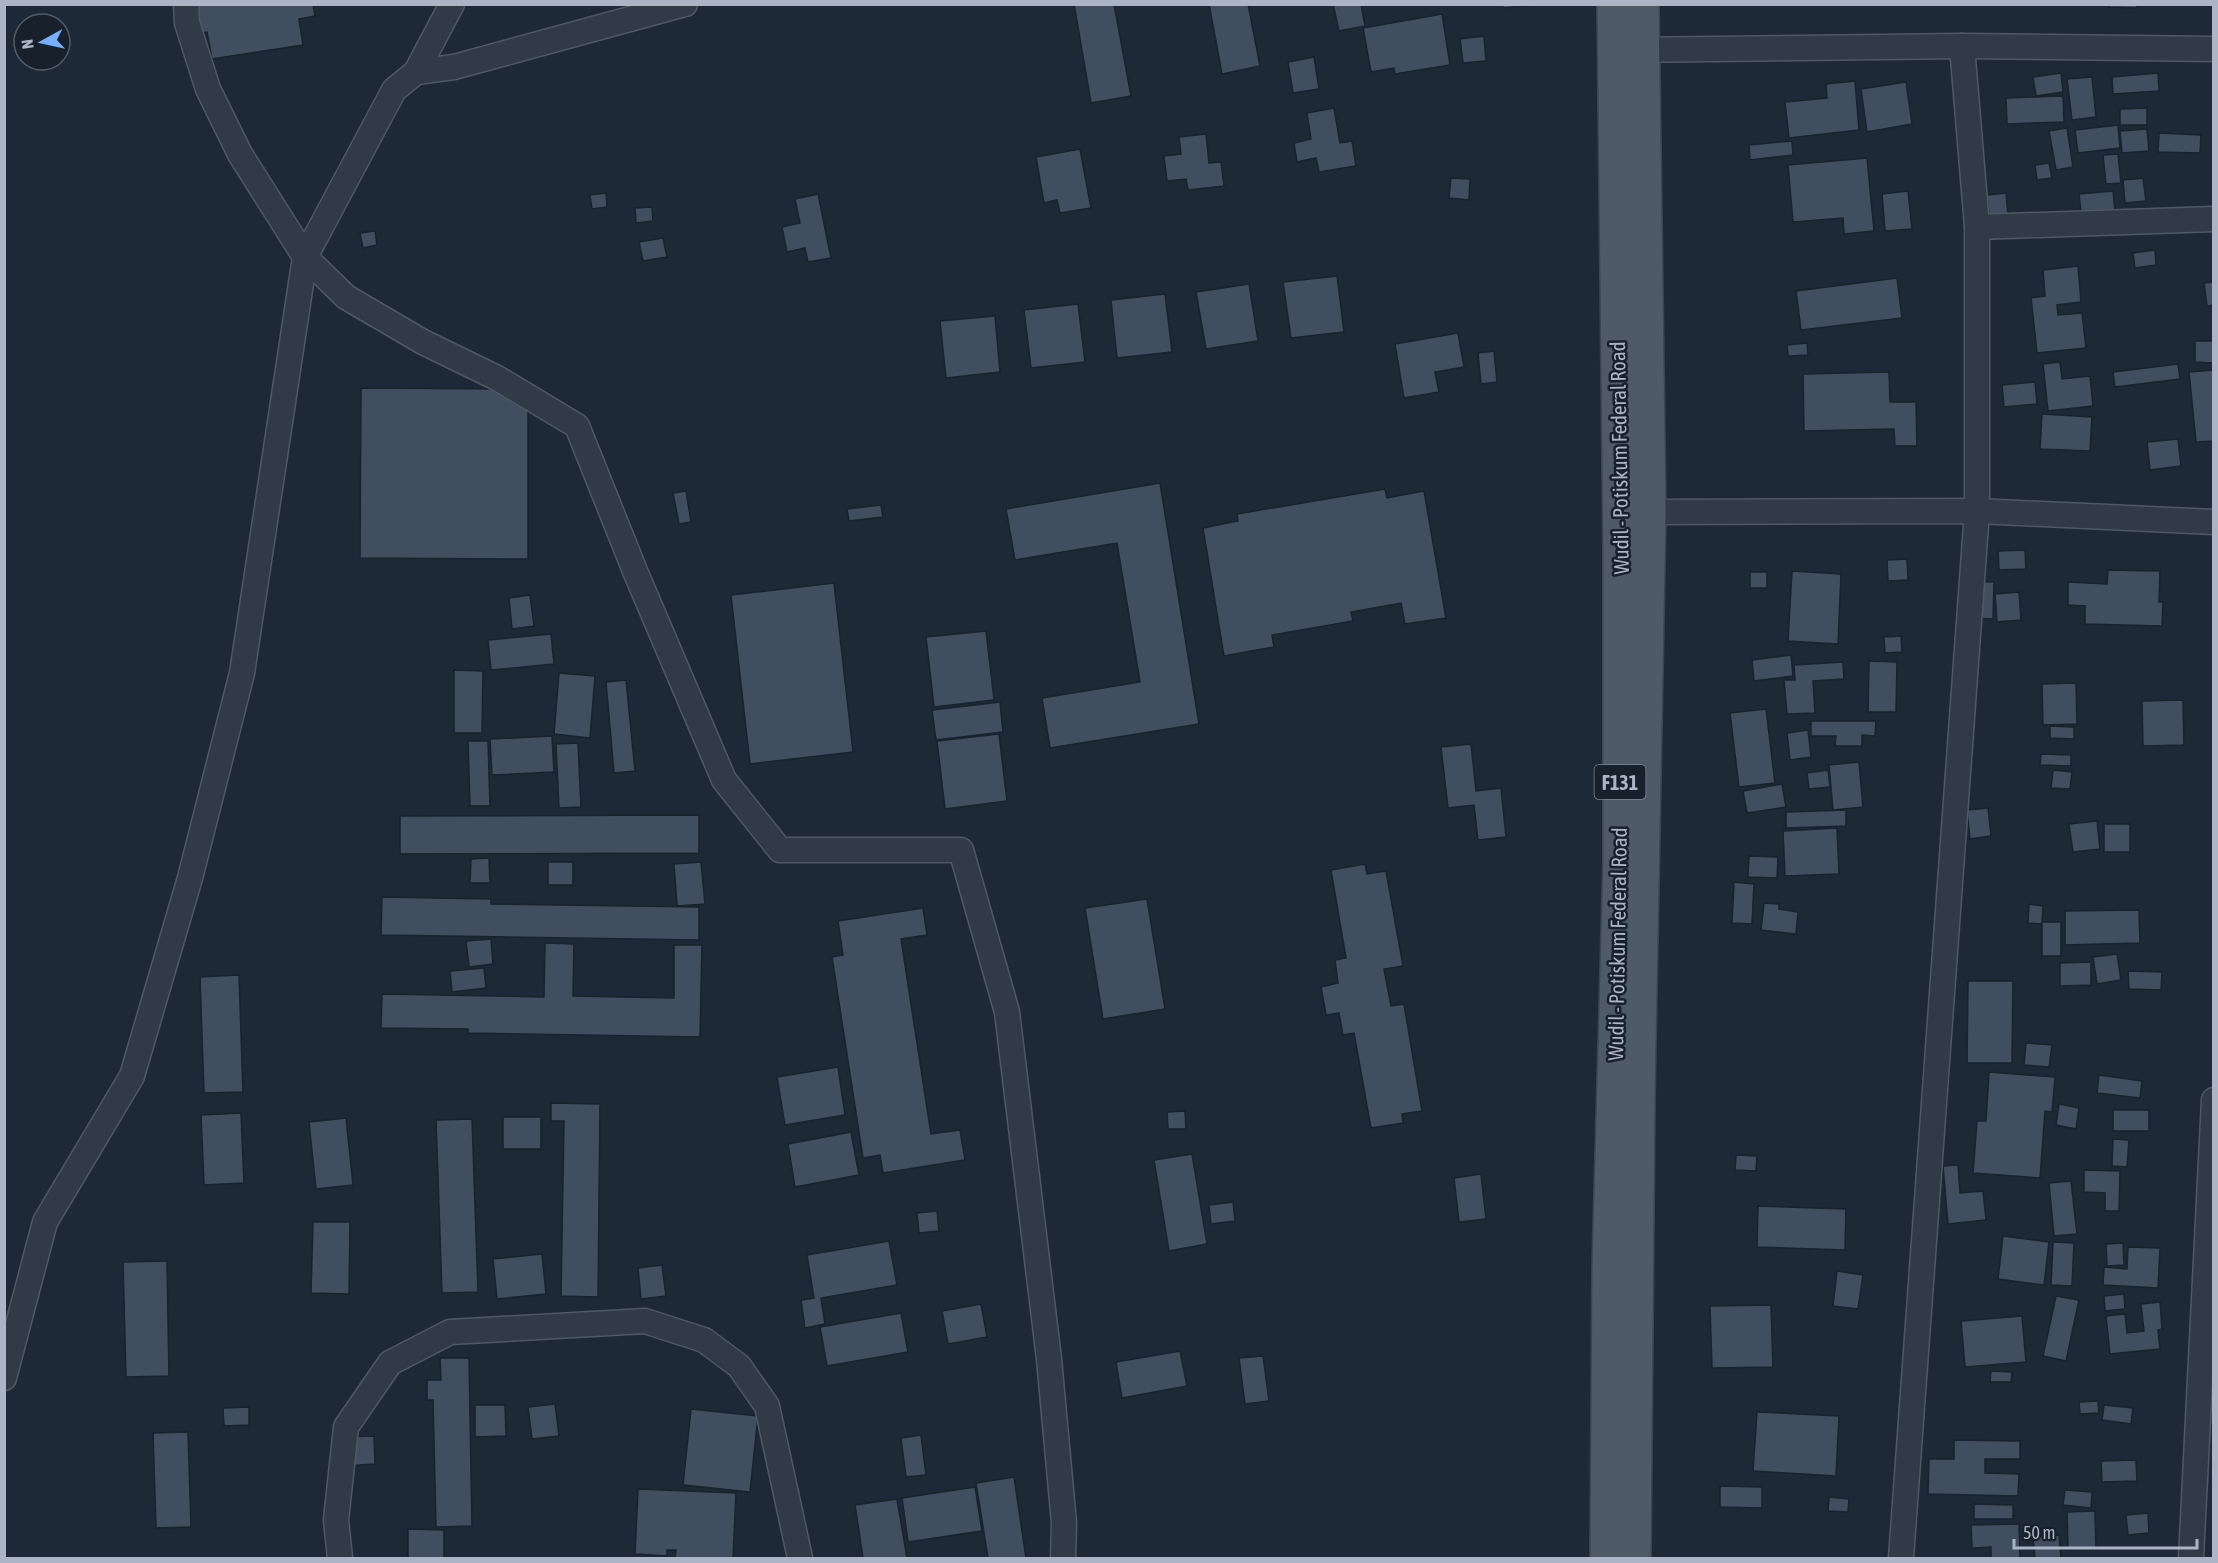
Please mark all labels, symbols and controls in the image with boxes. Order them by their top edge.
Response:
north arrow [12,12,72,72]
text: N [18,38,37,50]
street label: Wudil - Potiskum Federal Road [1605,341,1633,575]
road number: F131 [1594,765,1646,799]
street label: Wudil - Potiskum Federal Road [1603,827,1631,1061]
scale bar [2014,1512,2197,1550]
text: 50 m [2023,1522,2055,1543]

